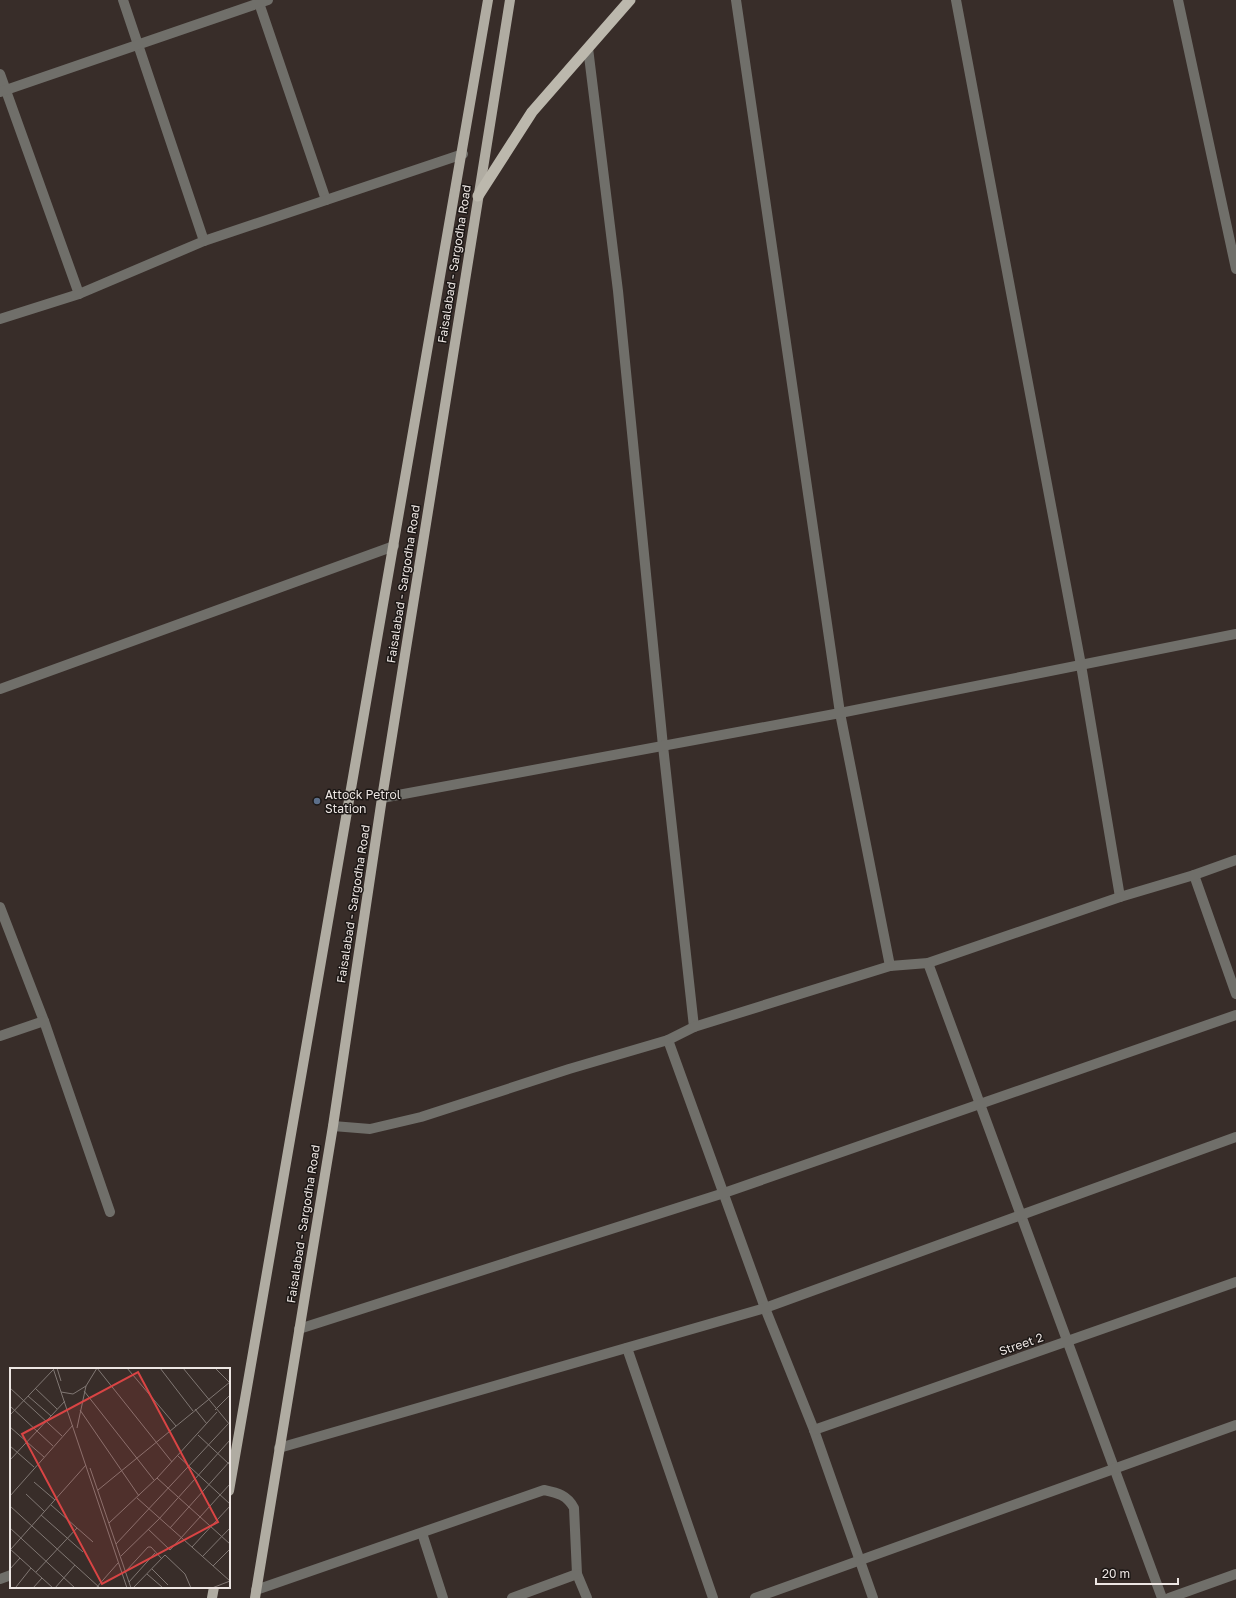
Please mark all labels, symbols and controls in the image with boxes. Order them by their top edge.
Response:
street label: Faisalabad - Sargodha Road [434,184,474,344]
street label: Faisalabad - Sargodha Road [383,504,423,664]
place label: Attock Petrol Station [325,787,401,816]
marker: Attock Petrol Station [312,796,322,806]
street label: Faisalabad - Sargodha Road [333,824,373,984]
street label: Faisalabad - Sargodha Road [283,1144,323,1304]
street label: Street 2 [997,1329,1045,1358]
inset map [10,1368,230,1588]
scale bar [1096,1560,1178,1586]
text: 20 m [1102,1566,1130,1581]

